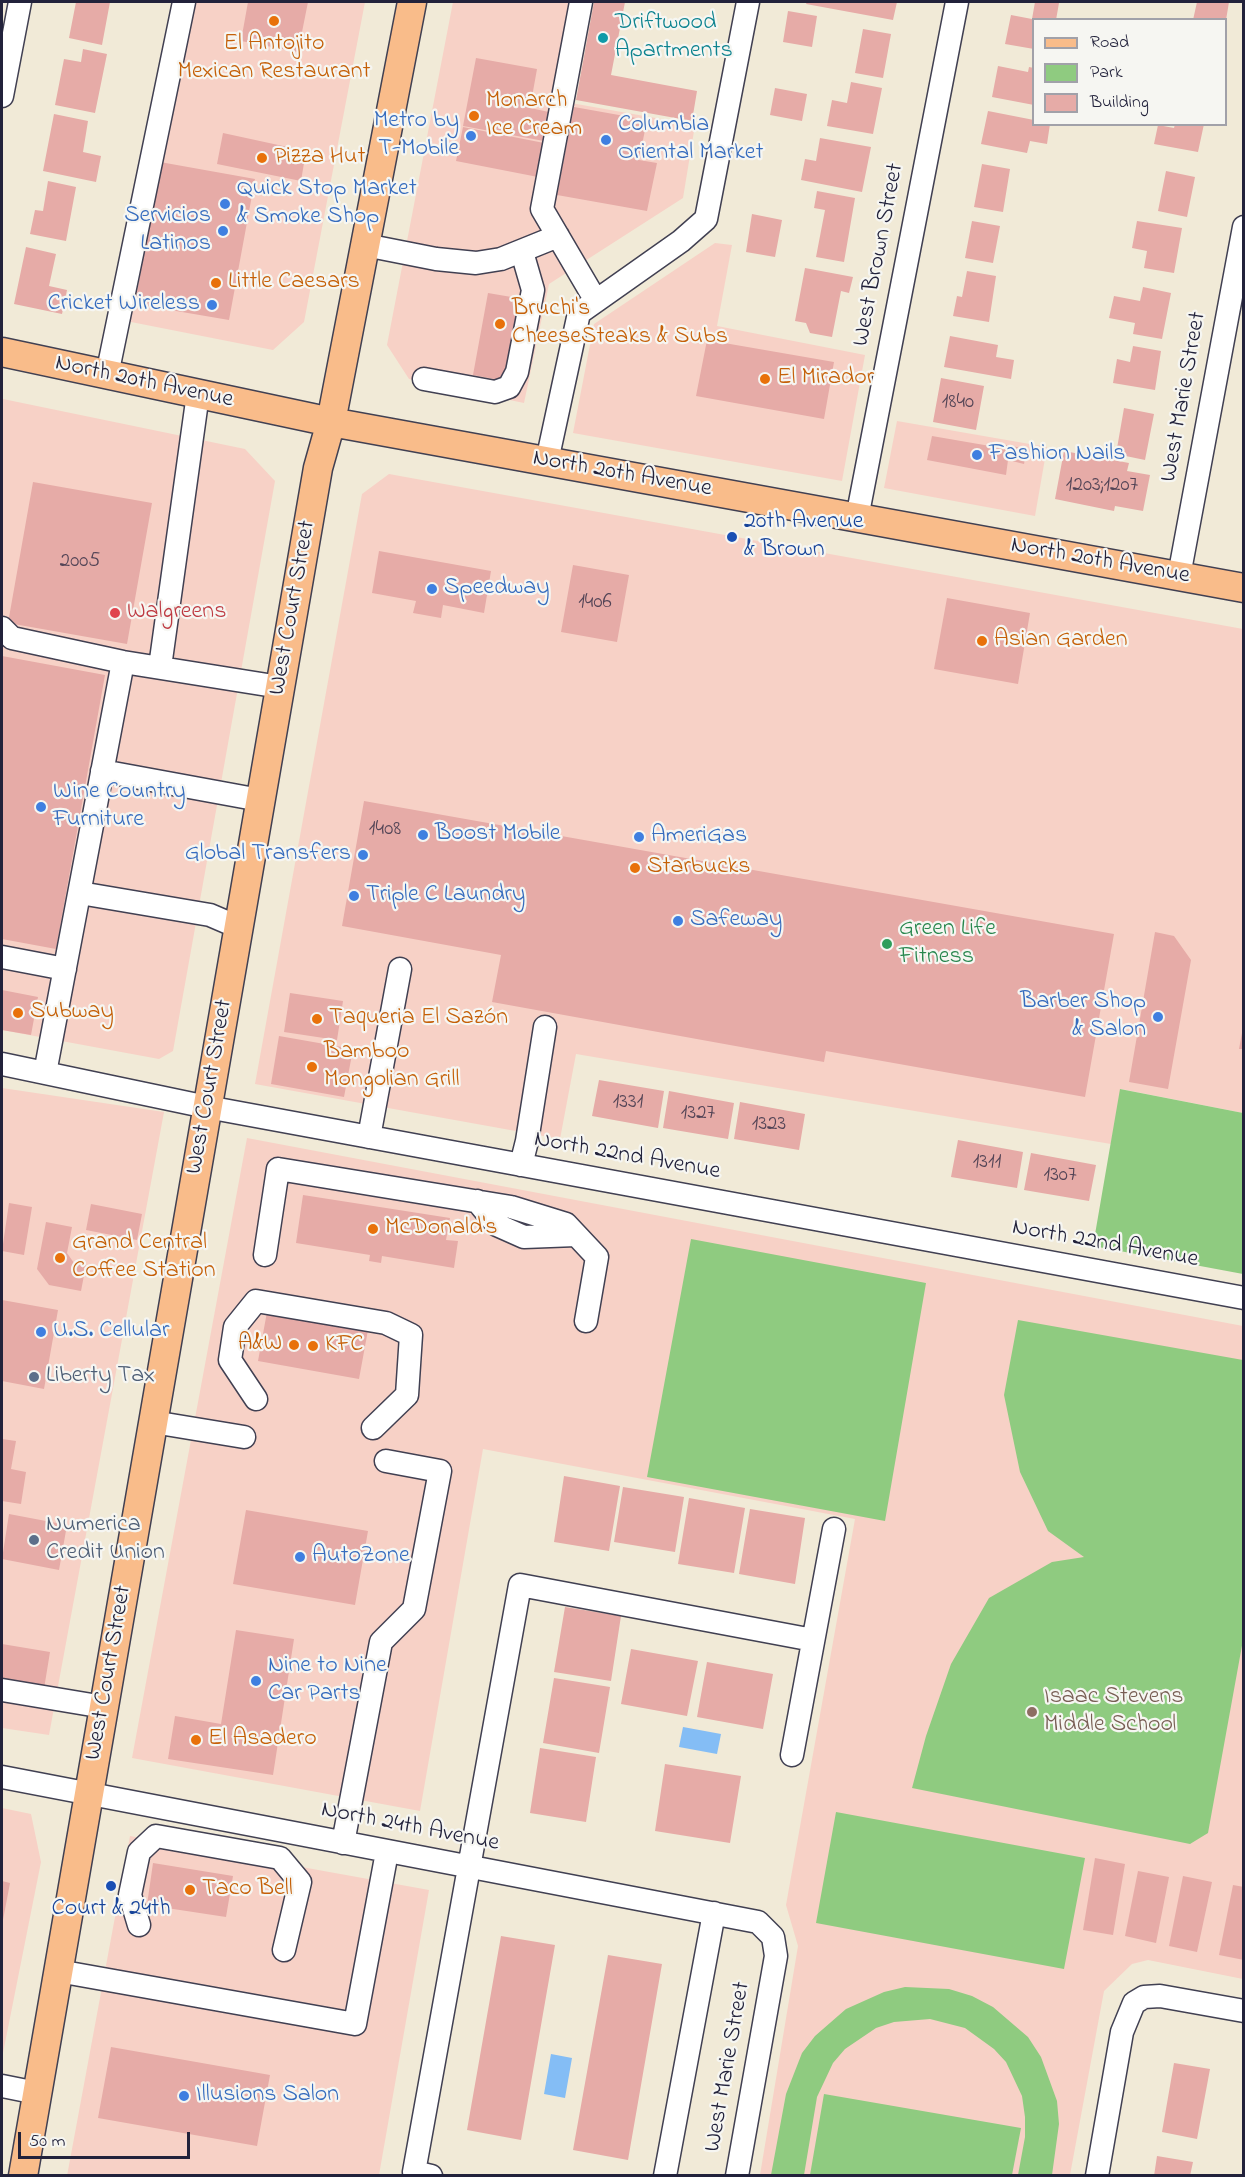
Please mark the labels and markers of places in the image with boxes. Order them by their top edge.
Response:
place label: Driftwood Apartments [615,10,733,66]
marker: El Antojito Mexican Restaurant [267,14,281,28]
place label: El Antojito Mexican Restaurant [177,31,371,87]
marker: Driftwood Apartments [596,31,610,45]
place label: Monarch Ice Cream [486,88,582,144]
place label: Metro by T-Mobile [374,108,459,164]
marker: Monarch Ice Cream [467,109,481,123]
place label: Columbia Oriental Market [618,112,763,168]
marker: Metro by T-Mobile [464,129,478,143]
marker: Columbia Oriental Market [599,133,613,147]
place label: Pizza Hut [274,144,366,172]
marker: Pizza Hut [255,151,269,165]
place label: Quick Stop Market & Smoke Shop [237,176,417,232]
marker: Quick Stop Market & Smoke Shop [218,197,232,211]
place label: Servicios Latinos [124,203,211,259]
marker: Servicios Latinos [216,224,230,238]
place label: Little Caesars [228,269,360,297]
marker: Little Caesars [209,276,223,290]
place label: Cricket Wireless [48,291,200,319]
place label: Bruchi's CheeseSteaks & Subs [512,296,728,352]
marker: Cricket Wireless [205,298,219,312]
marker: Bruchi's CheeseSteaks & Subs [493,317,507,331]
place label: El Mirador [777,365,874,393]
marker: El Mirador [758,372,772,386]
place label: Fashion Nails [989,441,1125,469]
marker: Fashion Nails [970,448,984,462]
place label: 20th Avenue & Brown [744,509,864,565]
marker: 20th Avenue & Brown [725,530,739,544]
place label: Speedway [444,575,550,603]
marker: Speedway [425,582,439,596]
place label: Walgreens [127,599,226,627]
marker: Walgreens [108,606,122,620]
place label: Asian Garden [994,627,1128,655]
marker: Asian Garden [975,634,989,648]
place label: Wine Country Furniture [53,779,186,835]
marker: Wine Country Furniture [34,800,48,814]
place label: Boost Mobile [435,821,560,849]
place label: AmeriGas [651,823,747,851]
marker: Boost Mobile [416,828,430,842]
marker: AmeriGas [632,830,646,844]
place label: Global Transfers [185,841,351,869]
marker: Global Transfers [356,848,370,862]
place label: Starbucks [647,854,751,882]
marker: Starbucks [628,861,642,875]
place label: Triple C Laundry [366,882,525,910]
marker: Triple C Laundry [347,889,361,903]
place label: Safeway [690,907,782,935]
marker: Safeway [671,914,685,928]
place label: Green Life Fitness [899,916,996,972]
marker: Green Life Fitness [880,937,894,951]
place label: Barber Shop & Salon [1020,989,1146,1045]
place label: Subway [30,999,114,1027]
place label: Taqueria El Sazón [329,1005,508,1033]
marker: Subway [11,1006,25,1020]
marker: Barber Shop & Salon [1151,1010,1165,1024]
marker: Taqueria El Sazón [310,1012,324,1026]
place label: Bamboo Mongolian Grill [324,1039,459,1095]
marker: Bamboo Mongolian Grill [305,1060,319,1074]
place label: McDonald's [385,1215,497,1243]
marker: McDonald's [366,1222,380,1236]
place label: Grand Central Coffee Station [72,1230,216,1286]
marker: Grand Central Coffee Station [53,1251,67,1265]
place label: U.S. Cellular [53,1318,169,1346]
marker: U.S. Cellular [34,1325,48,1339]
place label: A&W [238,1331,282,1359]
place label: KFC [325,1332,363,1360]
marker: A&W [287,1338,301,1352]
marker: KFC [306,1339,320,1353]
place label: Liberty Tax [46,1363,155,1391]
marker: Liberty Tax [27,1370,41,1384]
place label: Numerica Credit Union [46,1512,165,1568]
marker: Numerica Credit Union [27,1533,41,1547]
place label: AutoZone [312,1543,410,1571]
marker: AutoZone [293,1550,307,1564]
place label: Nine to Nine Car Parts [268,1653,387,1709]
marker: Nine to Nine Car Parts [249,1674,263,1688]
place label: Isaac Stevens Middle School [1044,1684,1183,1740]
marker: Isaac Stevens Middle School [1025,1705,1039,1719]
place label: El Asadero [208,1726,317,1754]
marker: El Asadero [189,1733,203,1747]
place label: Taco Bell [202,1876,293,1904]
marker: Court & 24th [104,1879,118,1893]
marker: Taco Bell [183,1883,197,1897]
place label: Court & 24th [51,1896,171,1924]
place label: Illusions Salon [196,2082,339,2110]
marker: Illusions Salon [177,2089,191,2103]

